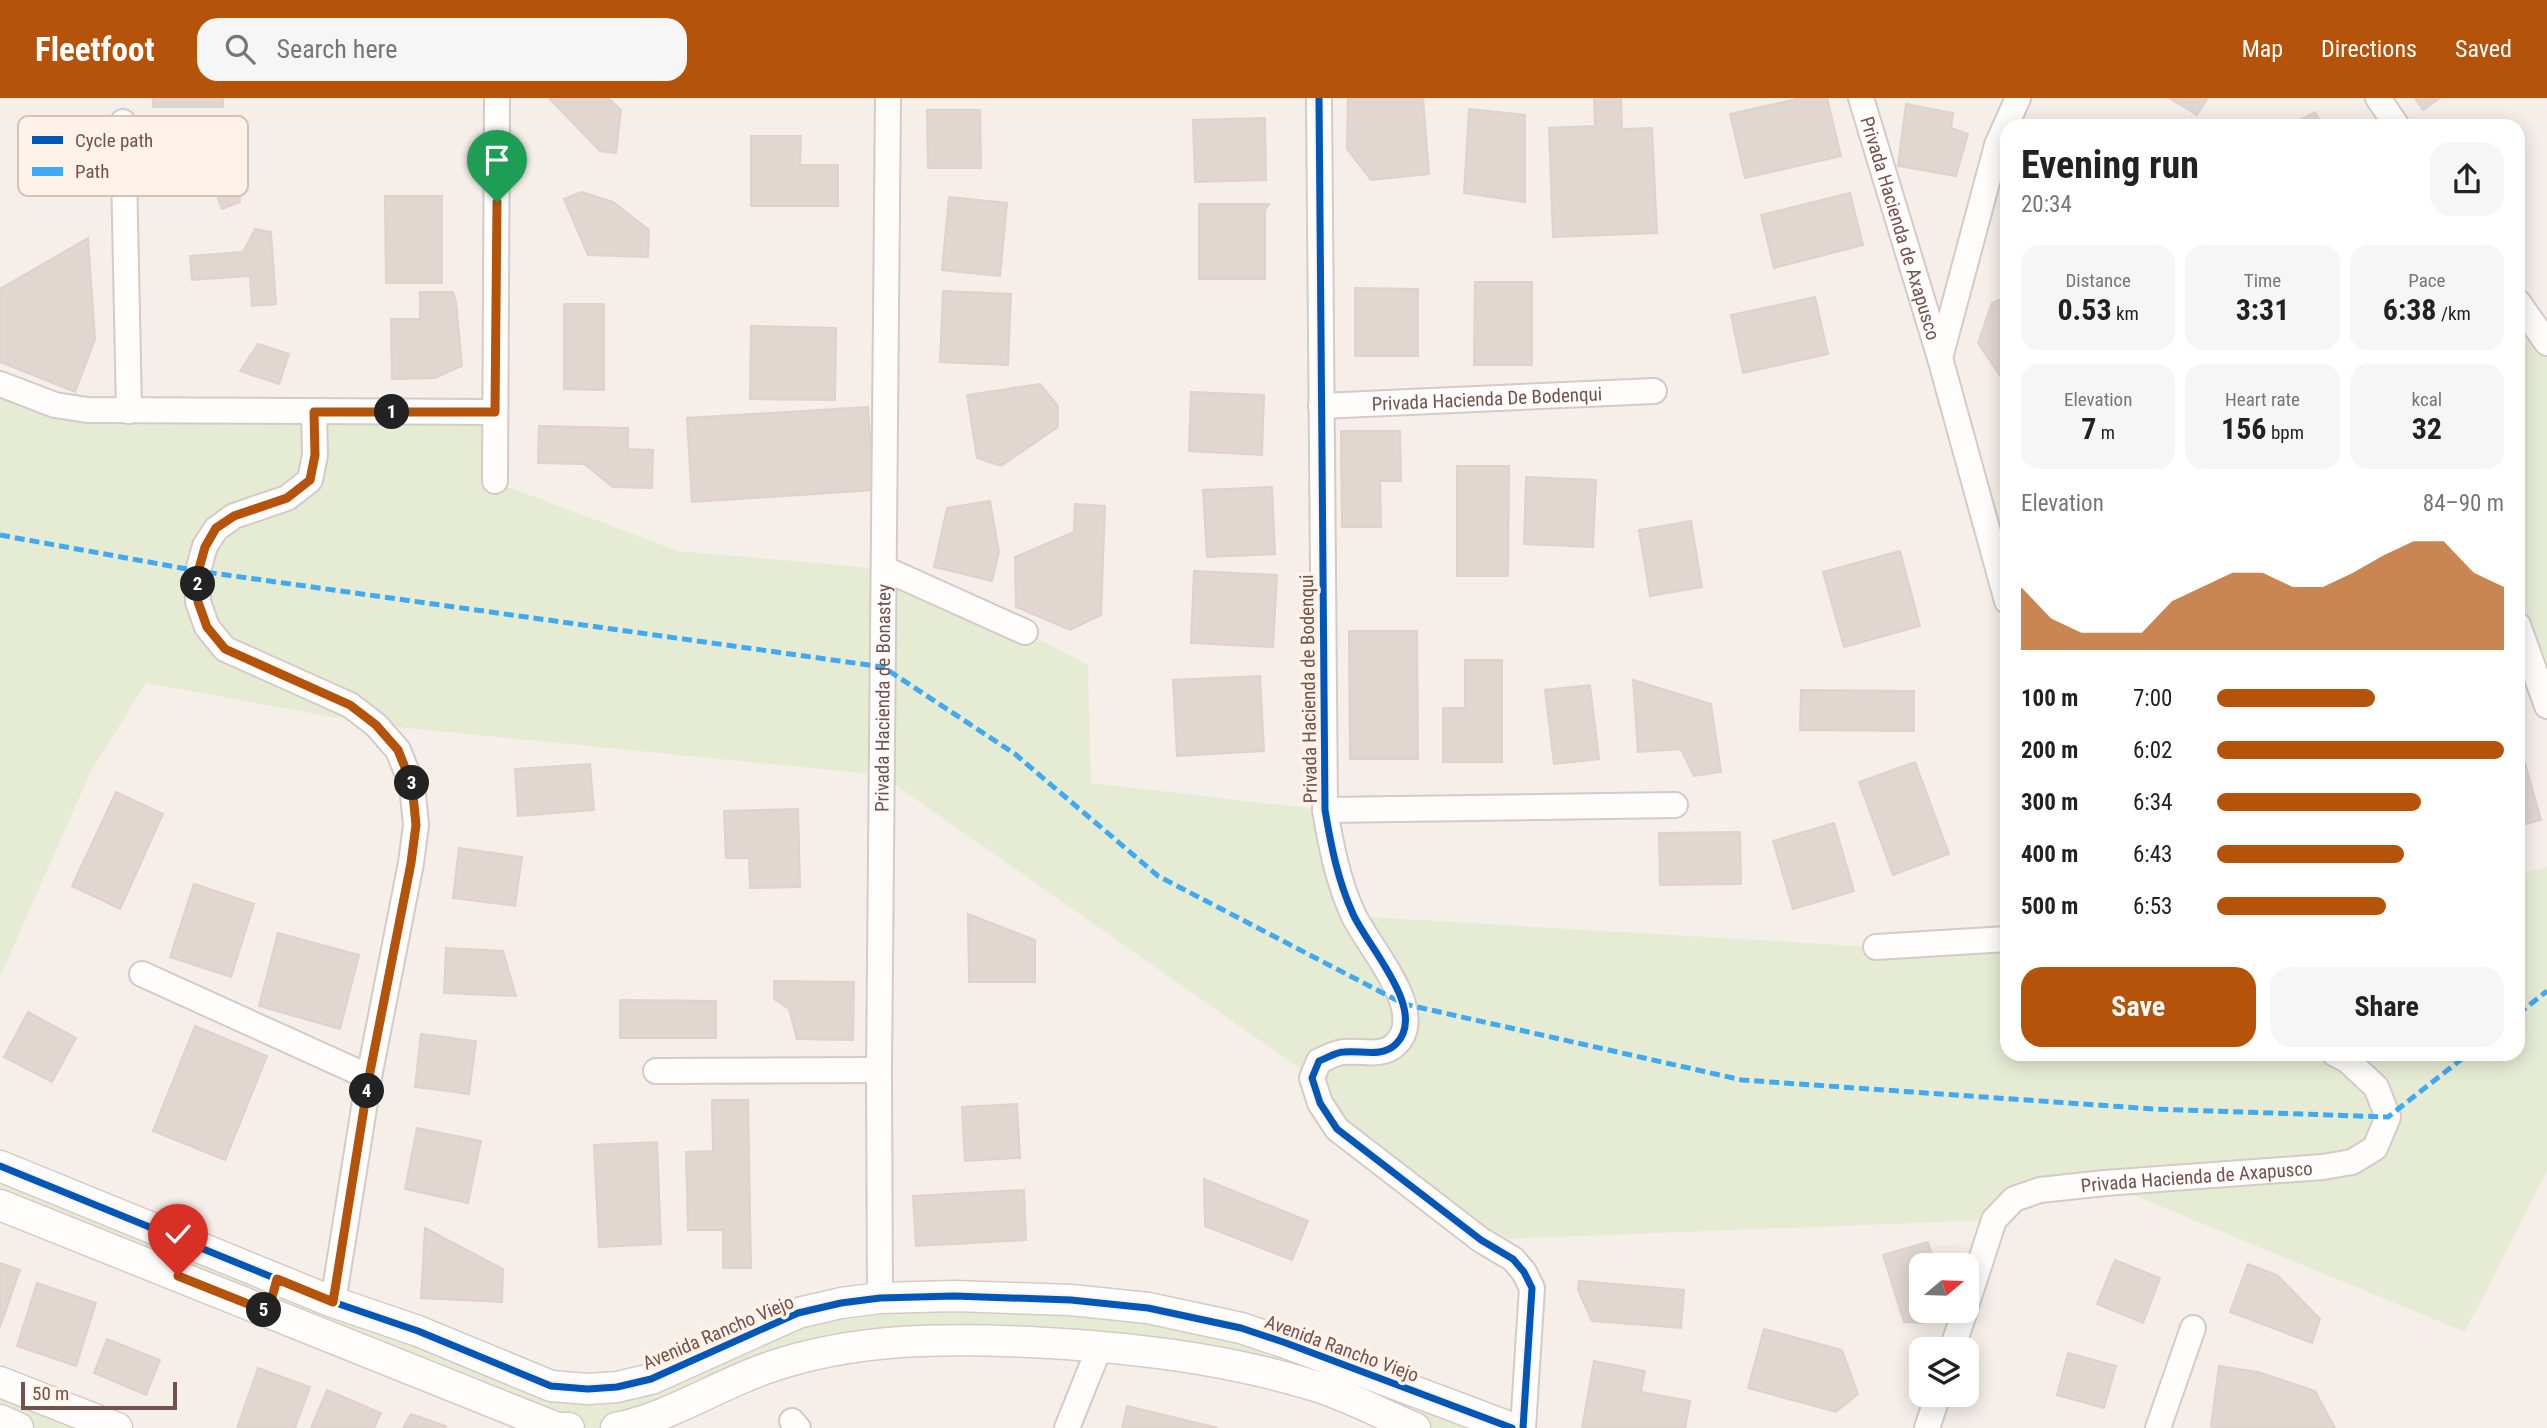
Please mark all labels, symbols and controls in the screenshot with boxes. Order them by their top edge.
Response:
search box [197,18,687,81]
text: Fleetfoot [35,30,155,69]
icon: search [221,30,259,68]
text: Search here [277,34,397,64]
text: Map [2242,35,2283,63]
text: Directions [2321,35,2417,63]
text: Saved [2455,35,2512,63]
street label: Privada Hacienda de Axapusco [1855,114,1945,343]
legend [18,116,248,196]
text: Cycle path [75,129,153,152]
pin [467,130,527,202]
icon: arrive [478,141,516,179]
button: share [2430,142,2504,216]
text: Evening run [2021,143,2199,187]
text: Path [75,160,109,183]
text: 20:34 [2021,191,2072,218]
text: Distance [2065,269,2131,292]
text: Time [2244,269,2281,292]
text: Pace [2408,269,2445,292]
text: 0.53 [2057,292,2112,327]
text: 3:31 [2236,292,2289,327]
text: 6:38 [2383,292,2437,327]
text: km [2112,302,2139,325]
text: /km [2437,302,2471,325]
street label: Privada Hacienda De Bodenqui [1371,382,1603,416]
text: Elevation [2064,388,2132,411]
text: Heart rate [2225,388,2300,411]
text: kcal [2412,388,2442,411]
pin: 1 [374,394,410,430]
text: 1 [387,400,396,423]
text: 7 [2081,411,2096,446]
text: 156 [2221,411,2267,446]
text: 32 [2412,411,2442,446]
text: m [2096,421,2115,444]
text: bpm [2267,421,2304,444]
text: Elevation [2021,490,2104,517]
text: 84–90 m [2423,490,2504,517]
pin: 2 [180,566,216,602]
text: 2 [193,572,202,595]
street label: Privada Hacienda de Bodenqui [1295,574,1322,804]
street label: Privada Hacienda de Bonastey [870,584,895,812]
text: 100 m [2021,685,2078,712]
text: 7:00 [2133,685,2172,712]
text: 200 m [2021,737,2078,764]
text: 6:02 [2133,737,2172,764]
pin: 3 [394,766,430,800]
text: 3 [407,771,416,794]
text: 300 m [2021,789,2078,816]
text: 6:34 [2133,789,2172,816]
text: 400 m [2021,841,2078,868]
text: 6:43 [2133,841,2172,868]
text: 500 m [2021,893,2078,920]
text: 6:53 [2133,893,2172,920]
button: Save [2021,967,2256,1047]
button: Share [2270,967,2504,1047]
pin: 4 [350,1074,384,1108]
text: 4 [362,1079,371,1102]
street label: Privada Hacienda de Axapusco [2080,1157,2313,1198]
pin [148,1204,208,1276]
icon: check [159,1215,197,1253]
north arrow [1909,1253,1979,1323]
map controls [1909,1253,1979,1407]
street label: Avenida Rancho Viejo [639,1290,797,1375]
pin: 5 [246,1292,282,1328]
text: 5 [259,1298,268,1321]
street label: Avenida Rancho Viejo [1262,1310,1422,1387]
button: layers [1909,1337,1979,1407]
scale bar [21,1379,177,1411]
text: 50 m [32,1382,69,1405]

